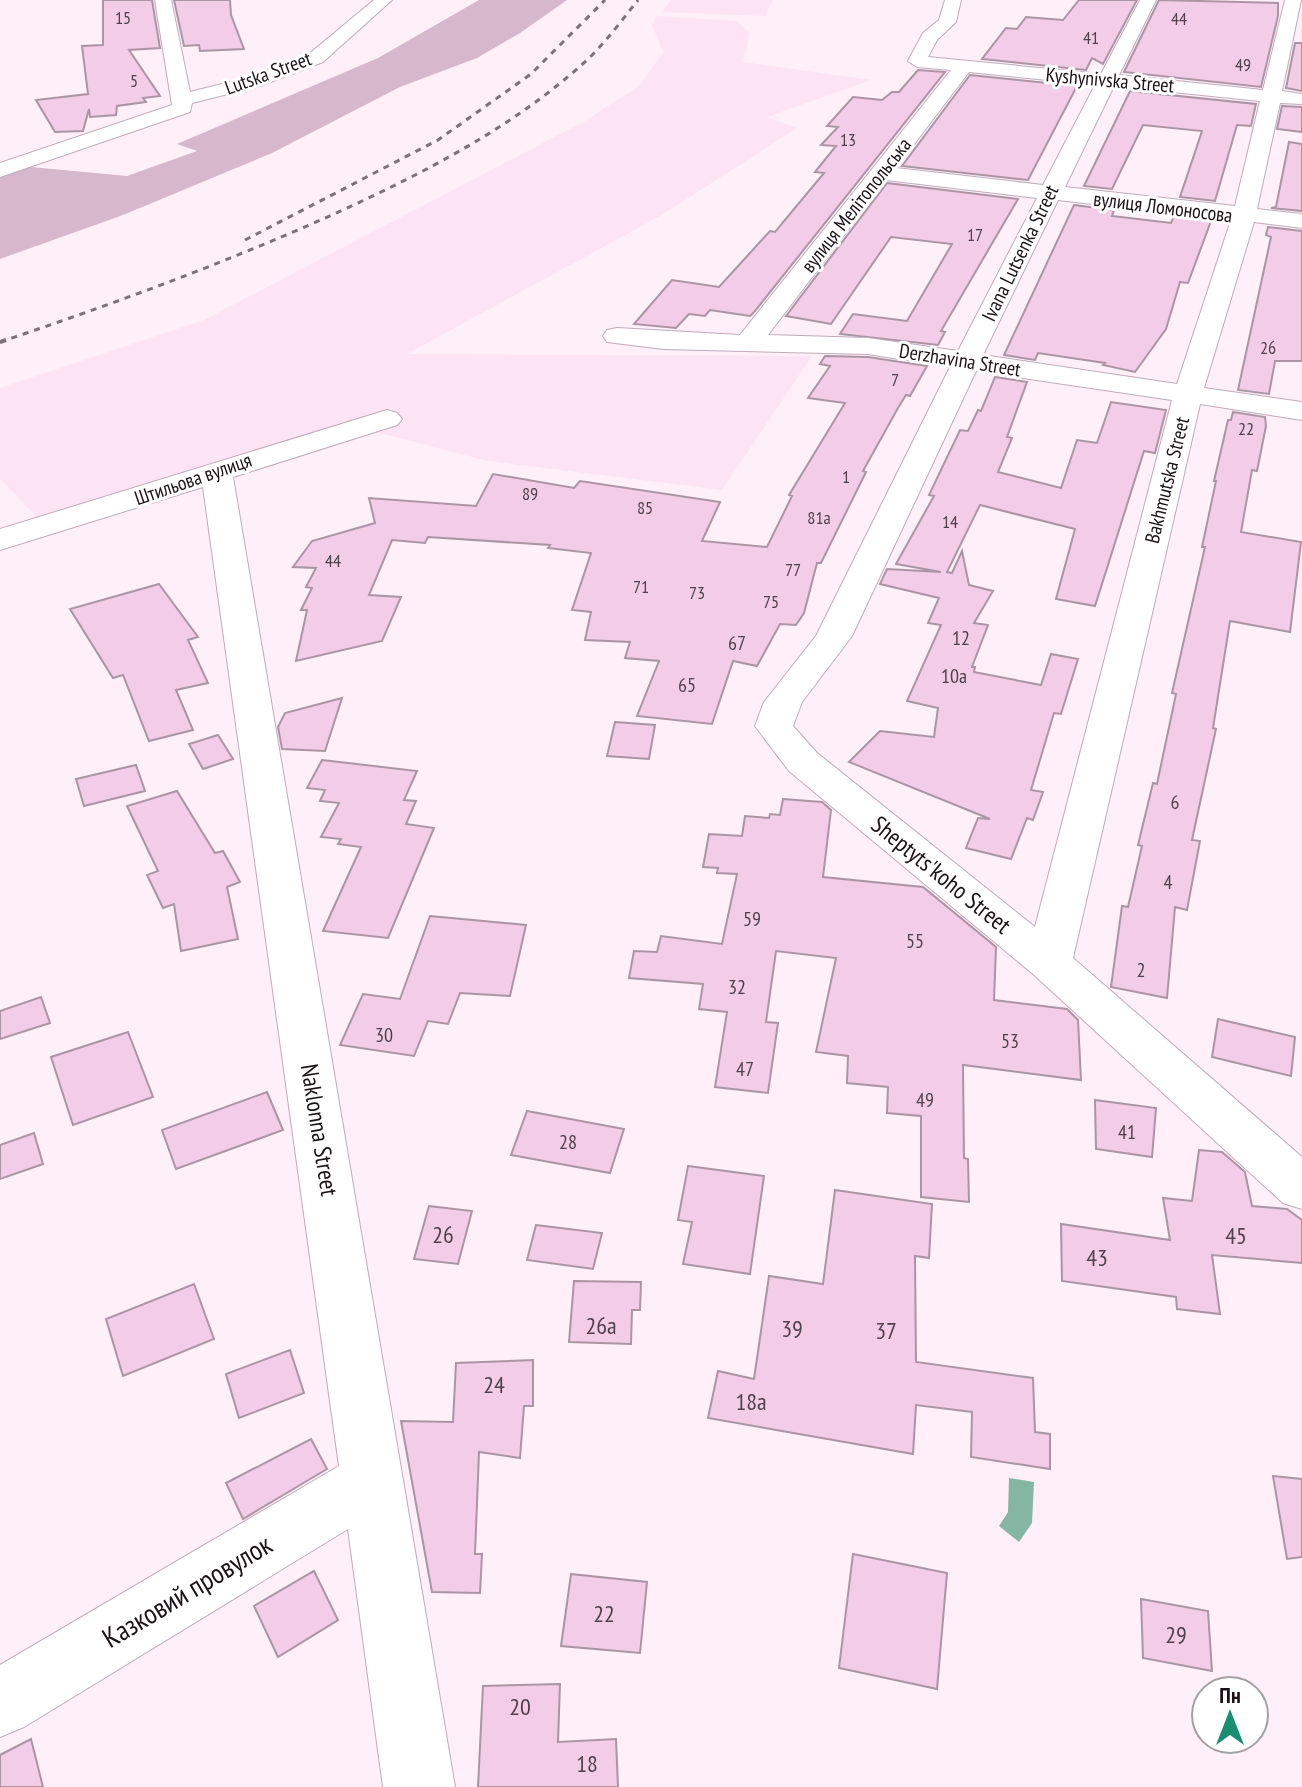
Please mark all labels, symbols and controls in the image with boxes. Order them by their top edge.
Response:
house number: 15 [115,6,131,29]
house number: 44 [1171,7,1187,30]
house number: 41 [1083,26,1099,49]
street label: Lutska Street [221,45,315,101]
house number: 49 [1235,53,1251,76]
street label: Kyshynivska Street [1045,61,1176,99]
house number: 5 [130,69,138,92]
house number: 13 [840,128,856,151]
street label: вулиця Мелітопольська [795,132,917,278]
street label: Ivana Lutsenka Street [976,180,1065,326]
street label: вулиця Ломоносова [1092,186,1234,228]
house number: 17 [967,223,983,246]
house number: 26 [1260,336,1276,359]
street label: Derzhavina Street [897,338,1023,383]
house number: 7 [891,368,899,391]
street label: Bakhmutska Street [1139,414,1195,546]
house number: 22 [1238,417,1254,440]
street label: Штильова вулиця [131,447,255,511]
house number: 1 [842,465,850,488]
house number: 89 [522,482,538,505]
house number: 85 [637,496,653,519]
house number: 81а [807,506,831,529]
house number: 14 [942,510,958,533]
house number: 44 [325,549,341,572]
house number: 77 [785,558,801,581]
house number: 71 [633,575,649,598]
house number: 73 [689,581,705,604]
house number: 75 [763,590,779,613]
house number: 12 [952,625,970,651]
house number: 67 [728,630,746,656]
house number: 10а [941,663,967,689]
house number: 65 [678,672,696,698]
house number: 6 [1171,789,1180,815]
street label: Sheptyts'koho Street [865,809,1018,941]
house number: 4 [1164,869,1173,895]
house number: 59 [743,906,761,932]
house number: 55 [906,928,924,954]
house number: 2 [1137,957,1146,983]
house number: 32 [728,974,746,1000]
house number: 30 [375,1022,393,1048]
house number: 53 [1001,1028,1019,1054]
house number: 47 [736,1056,754,1082]
street label: Naklonna Street [294,1062,345,1199]
house number: 49 [916,1087,934,1113]
house number: 41 [1118,1119,1136,1145]
house number: 28 [559,1129,577,1155]
house number: 26 [432,1219,454,1250]
house number: 45 [1225,1220,1247,1251]
house number: 43 [1086,1242,1108,1273]
house number: 26а [585,1310,617,1341]
house number: 39 [781,1313,803,1344]
house number: 37 [875,1315,897,1346]
house number: 24 [483,1369,505,1400]
house number: 18а [735,1386,767,1417]
street label: Казковий провулок [95,1525,278,1656]
house number: 22 [593,1598,615,1629]
house number: 29 [1165,1619,1187,1650]
north arrow [1190,1675,1270,1755]
text: Пн [1219,1681,1241,1709]
house number: 20 [509,1691,531,1722]
house number: 18 [576,1748,598,1779]

